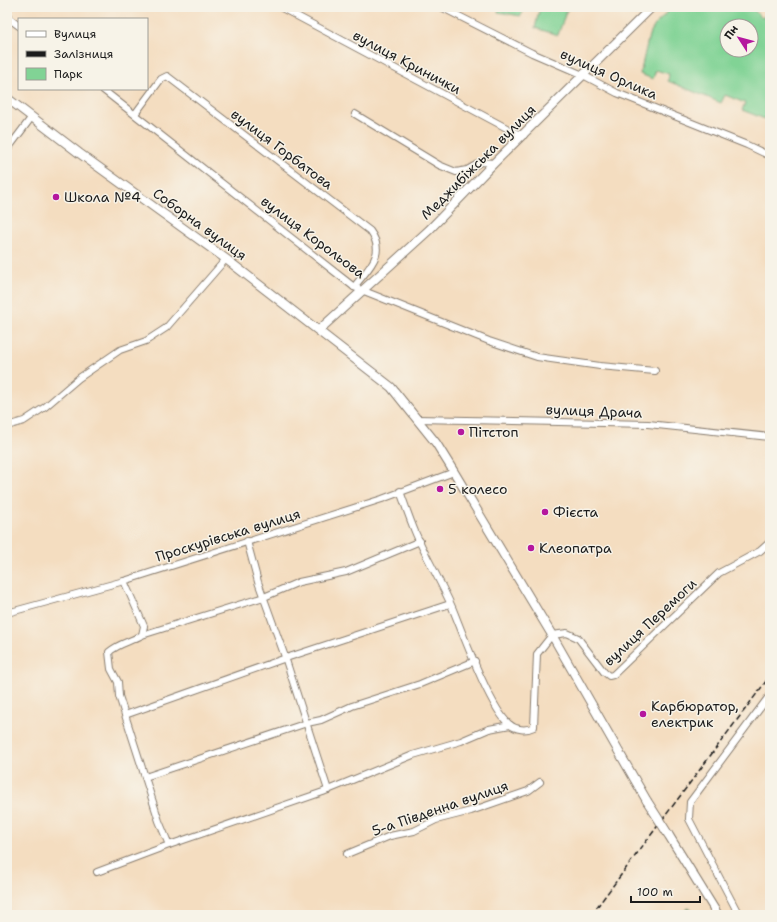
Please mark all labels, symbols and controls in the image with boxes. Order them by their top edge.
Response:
legend [18,18,148,90]
north arrow [719,18,759,58]
text: Пн [721,22,742,43]
text: Вулиця [54,26,96,42]
street label: вулиця Кринички [350,26,464,98]
street label: вулиця Орлика [558,45,661,104]
text: Залізниця [54,46,113,62]
text: Парк [54,66,83,82]
street label: Меджибіжська вулиця [417,101,539,223]
street label: вулиця Горбатова [227,105,337,193]
street label: Соборна вулиця [149,184,251,264]
place label: Школа №4 [64,188,141,206]
marker: Школа №4 [51,192,61,202]
street label: вулиця Корольова [257,192,369,282]
street label: вулиця Драча [545,400,643,422]
place label: Пітстоп [469,423,518,441]
marker: Пітстоп [456,427,466,437]
place label: 5 колесо [448,480,508,498]
marker: 5 колесо [435,484,445,494]
place label: Фієста [553,503,599,521]
street label: Проскурівська вулиця [154,504,302,566]
marker: Фієста [540,507,550,517]
place label: Клеопатра [539,539,612,557]
marker: Клеопатра [526,543,536,553]
street label: вулиця Перемоги [600,574,700,670]
place label: Карбюратор, електрик [651,697,739,731]
marker: Карбюратор, електрик [638,709,648,719]
street label: 5-а Південна вулиця [369,776,511,840]
scale bar [631,878,700,904]
text: 100 m [637,884,673,900]

